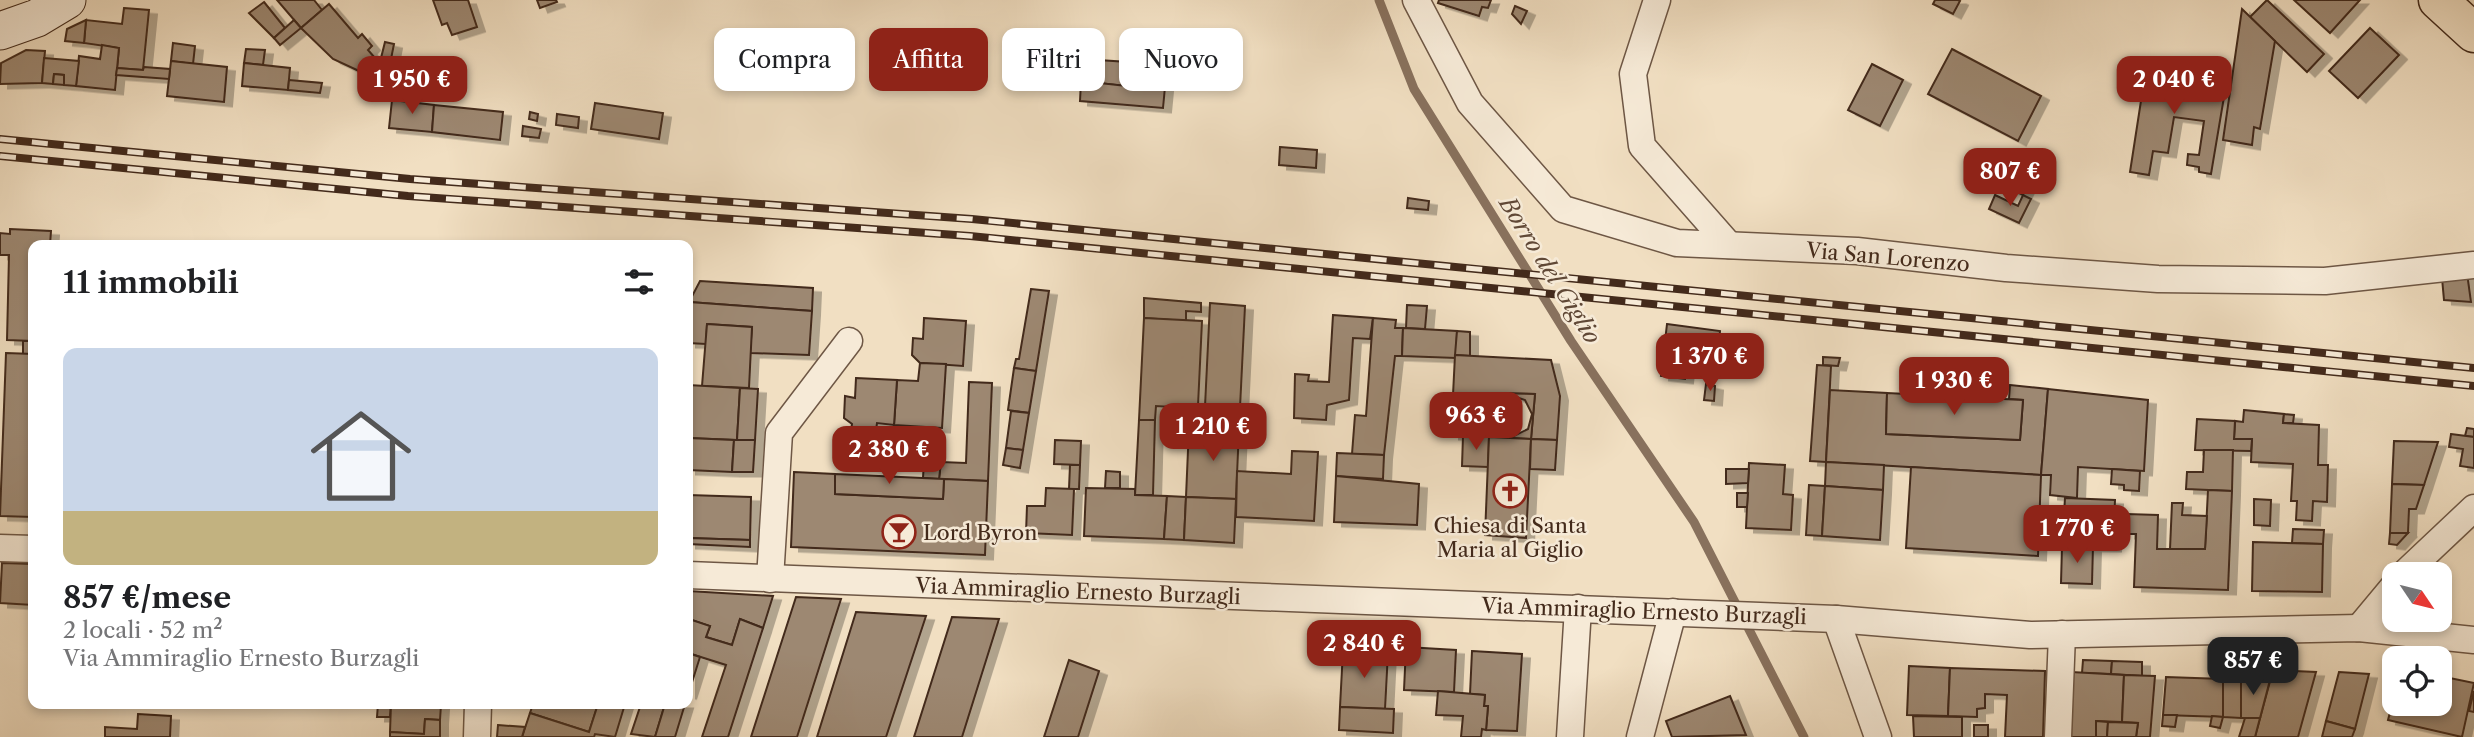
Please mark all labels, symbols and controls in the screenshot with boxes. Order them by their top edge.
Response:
chip: Compra [714,28,855,91]
chip: Affitta [869,28,988,91]
chip: Filtri [1002,28,1105,91]
chip: Nuovo [1119,28,1243,91]
pin: 1 950 € [347,57,477,116]
pin: 2 040 € [2109,57,2239,116]
text: 1 950 € [373,65,451,93]
text: 2 040 € [2133,65,2215,93]
pin: 807 € [1961,148,2059,208]
text: 807 € [1979,157,2041,185]
water label: Borro del Giglio [1492,189,1607,349]
street label: Via San Lorenzo [1804,237,1971,277]
icon: filters [620,263,658,301]
text: 11 immobili [63,264,239,301]
pin: 1 370 € [1645,334,1775,393]
text: 1 370 € [1672,342,1748,370]
pin: 1 930 € [1889,358,2019,417]
text: 1 930 € [1915,366,1993,394]
pin: 963 € [1427,392,1525,452]
icon: home [298,393,424,519]
text: 963 € [1446,401,1506,429]
pin: 1 210 € [1148,404,1278,463]
text: 1 210 € [1176,412,1250,440]
pin: 2 380 € [824,426,954,486]
text: 2 380 € [848,435,930,463]
church icon: Chiesa di Santa Maria al Giglio [1491,472,1529,510]
pin: 1 770 € [2012,505,2142,565]
bar icon: Lord Byron [880,513,918,551]
place label: Chiesa di Santa Maria al Giglio [1433,513,1587,562]
text: 1 770 € [2039,514,2115,542]
place label: Lord Byron [923,520,1037,545]
north arrow [2382,562,2452,632]
map controls [2382,562,2452,716]
street label: Via Ammiraglio Ernesto Burzagli [914,573,1241,609]
text: 857 €/mese [63,579,231,616]
street label: Via Ammiraglio Ernesto Burzagli [1480,593,1807,629]
text: 2 locali · 52 m² [63,616,223,644]
pin: 2 840 € [1299,620,1429,680]
text: 2 840 € [1323,629,1405,657]
pin: 857 € [2204,638,2302,697]
text: Via Ammiraglio Ernesto Burzagli [63,644,419,672]
text: 857 € [2223,646,2283,674]
button: locate [2382,646,2452,716]

